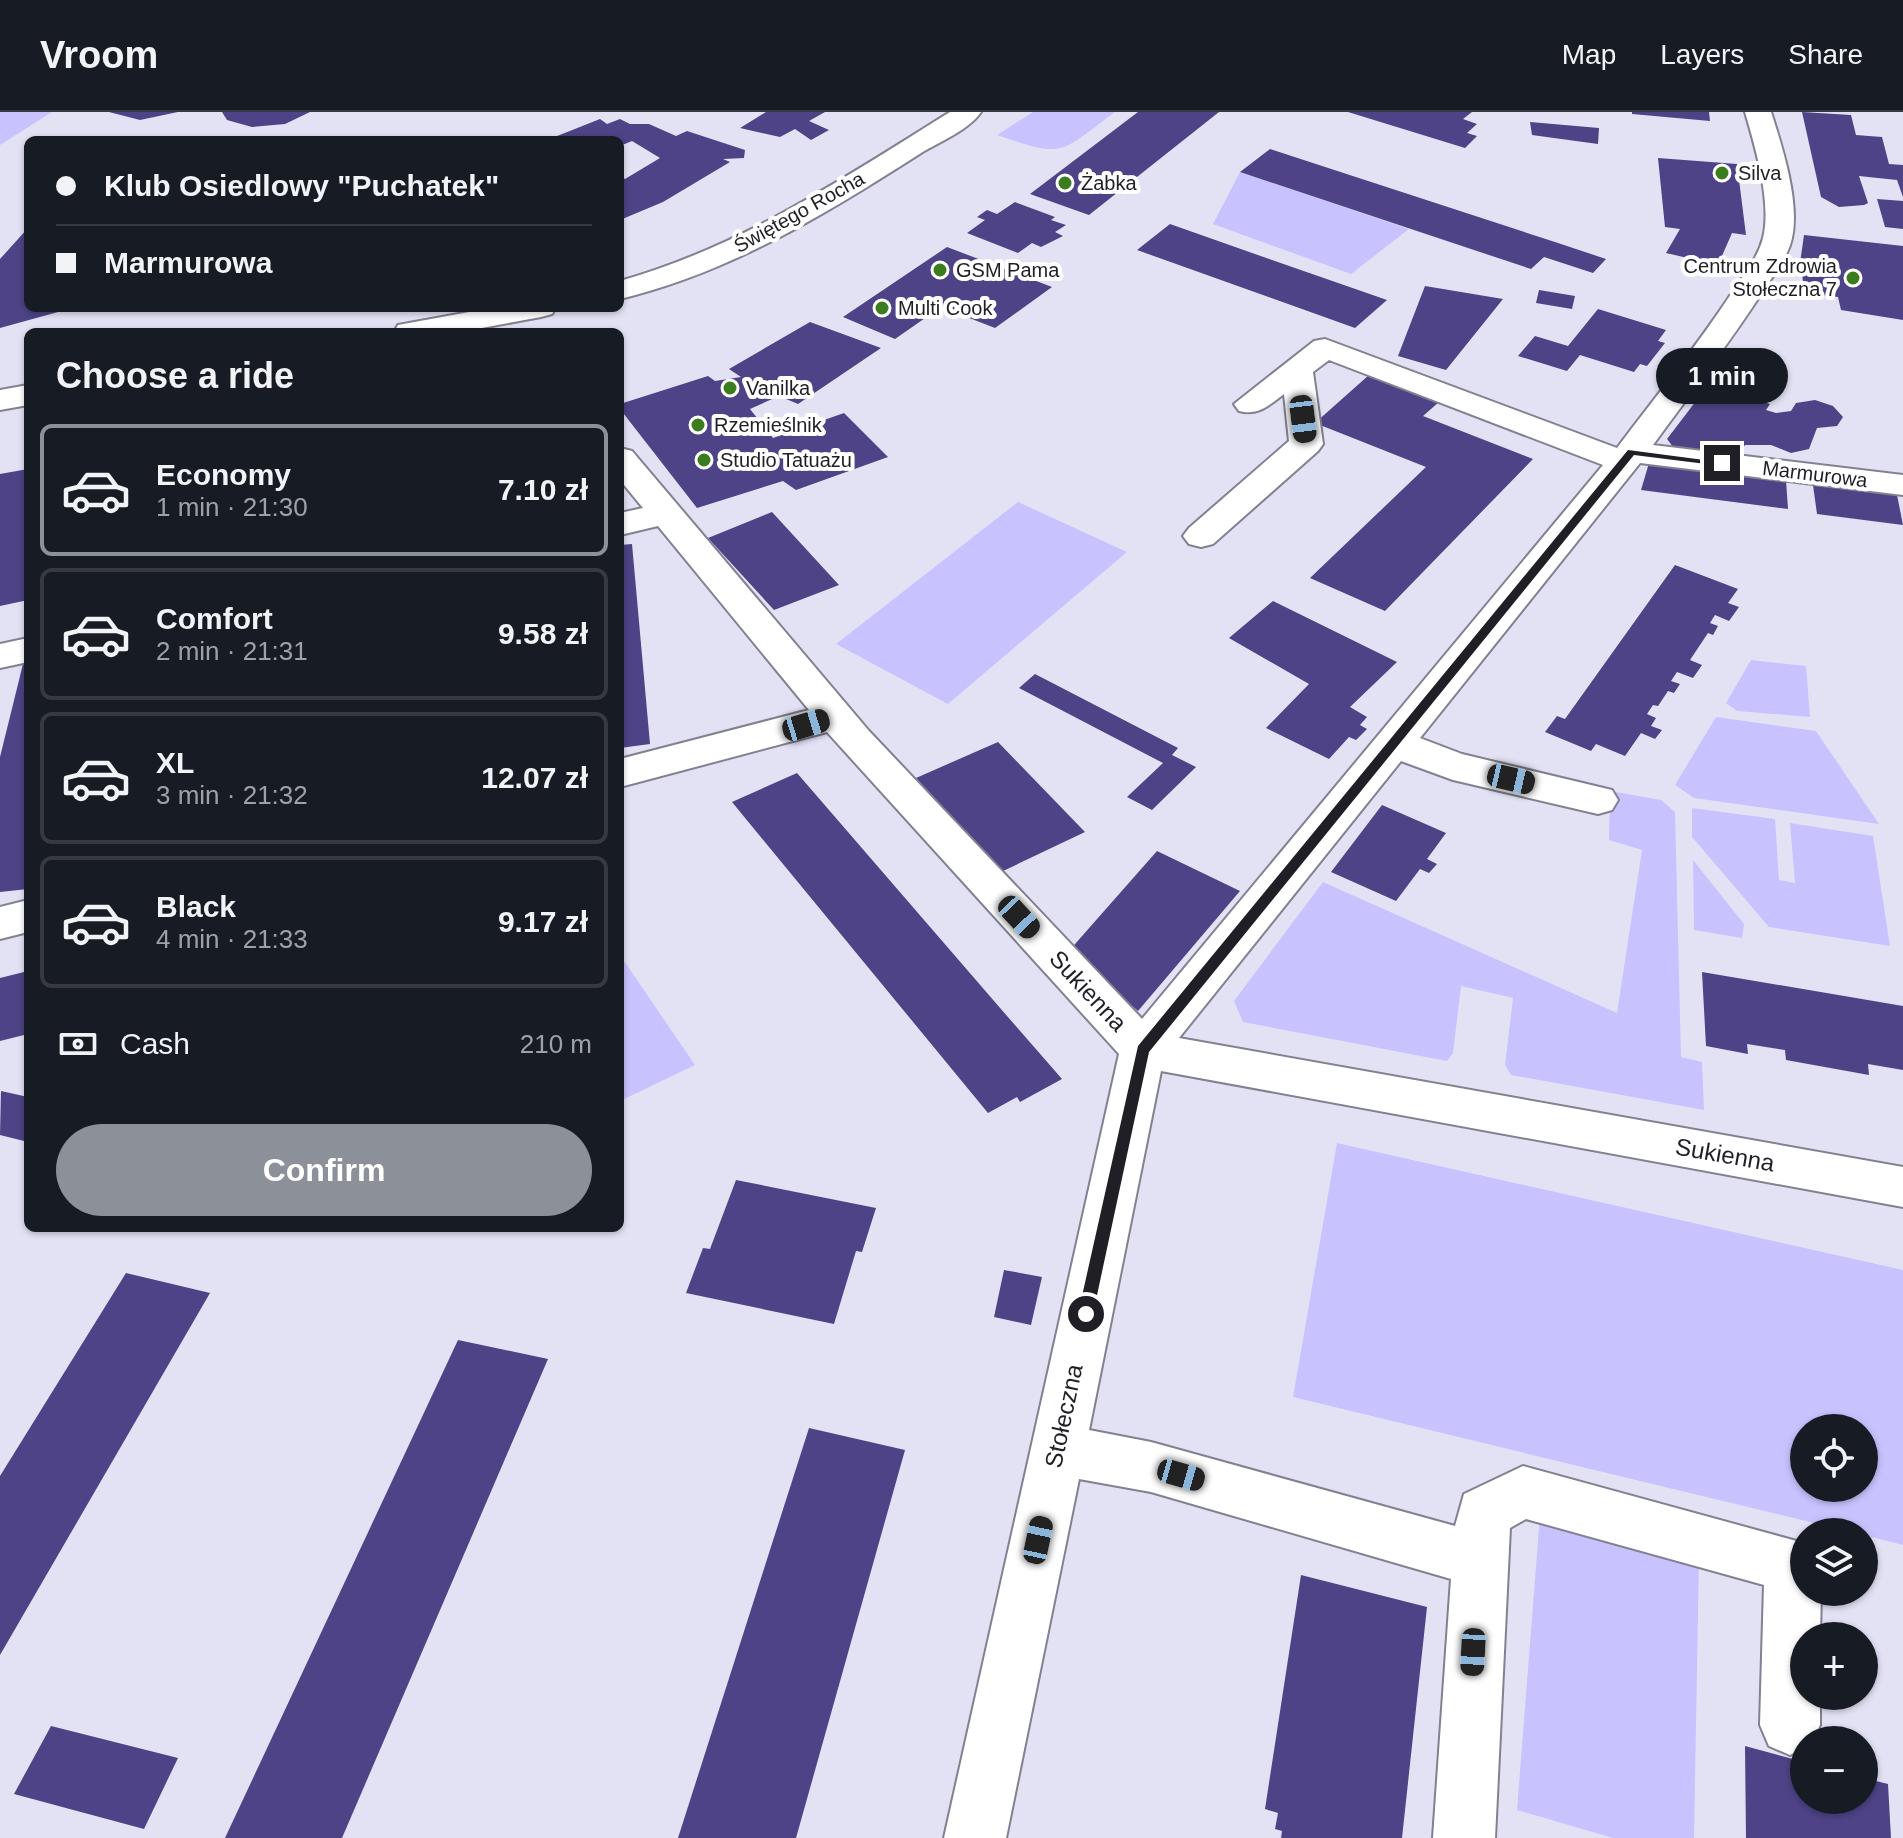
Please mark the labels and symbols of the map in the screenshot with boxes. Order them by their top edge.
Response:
place label: Silva [1738,162,1782,184]
marker: Silva [1713,164,1731,182]
street label: Świętego Rocha [729,166,869,257]
place label: Żabka [1081,172,1137,194]
marker: Żabka [1056,174,1074,192]
place label: Centrum Zdrowia Stołeczna 7 [1684,255,1838,300]
place label: GSM Pama [956,259,1060,281]
marker: GSM Pama [931,261,949,279]
marker: Centrum Zdrowia Stołeczna 7 [1844,269,1862,287]
place label: Multi Cook [898,297,993,319]
marker: Multi Cook [873,299,891,317]
callout: 1 min [1656,347,1788,403]
place label: Vanilka [746,377,811,399]
marker: Vanilka [721,379,739,397]
car [1288,394,1318,444]
place label: Rzemieślnik [714,414,823,436]
marker: Rzemieślnik [689,416,707,434]
route end [1704,445,1740,481]
place label: Studio Tatuażu [720,449,852,471]
marker: Studio Tatuażu [695,451,713,469]
street label: Marmurowa [1761,457,1870,491]
car [780,707,832,743]
car [1485,762,1537,796]
car [994,891,1044,943]
street label: Sukienna [1044,945,1133,1037]
street label: Sukienna [1673,1133,1777,1177]
route start [1068,1296,1104,1332]
street label: Stołeczna [1039,1361,1088,1470]
car [1155,1457,1207,1493]
car [1021,1514,1055,1566]
car [1460,1627,1486,1677]

